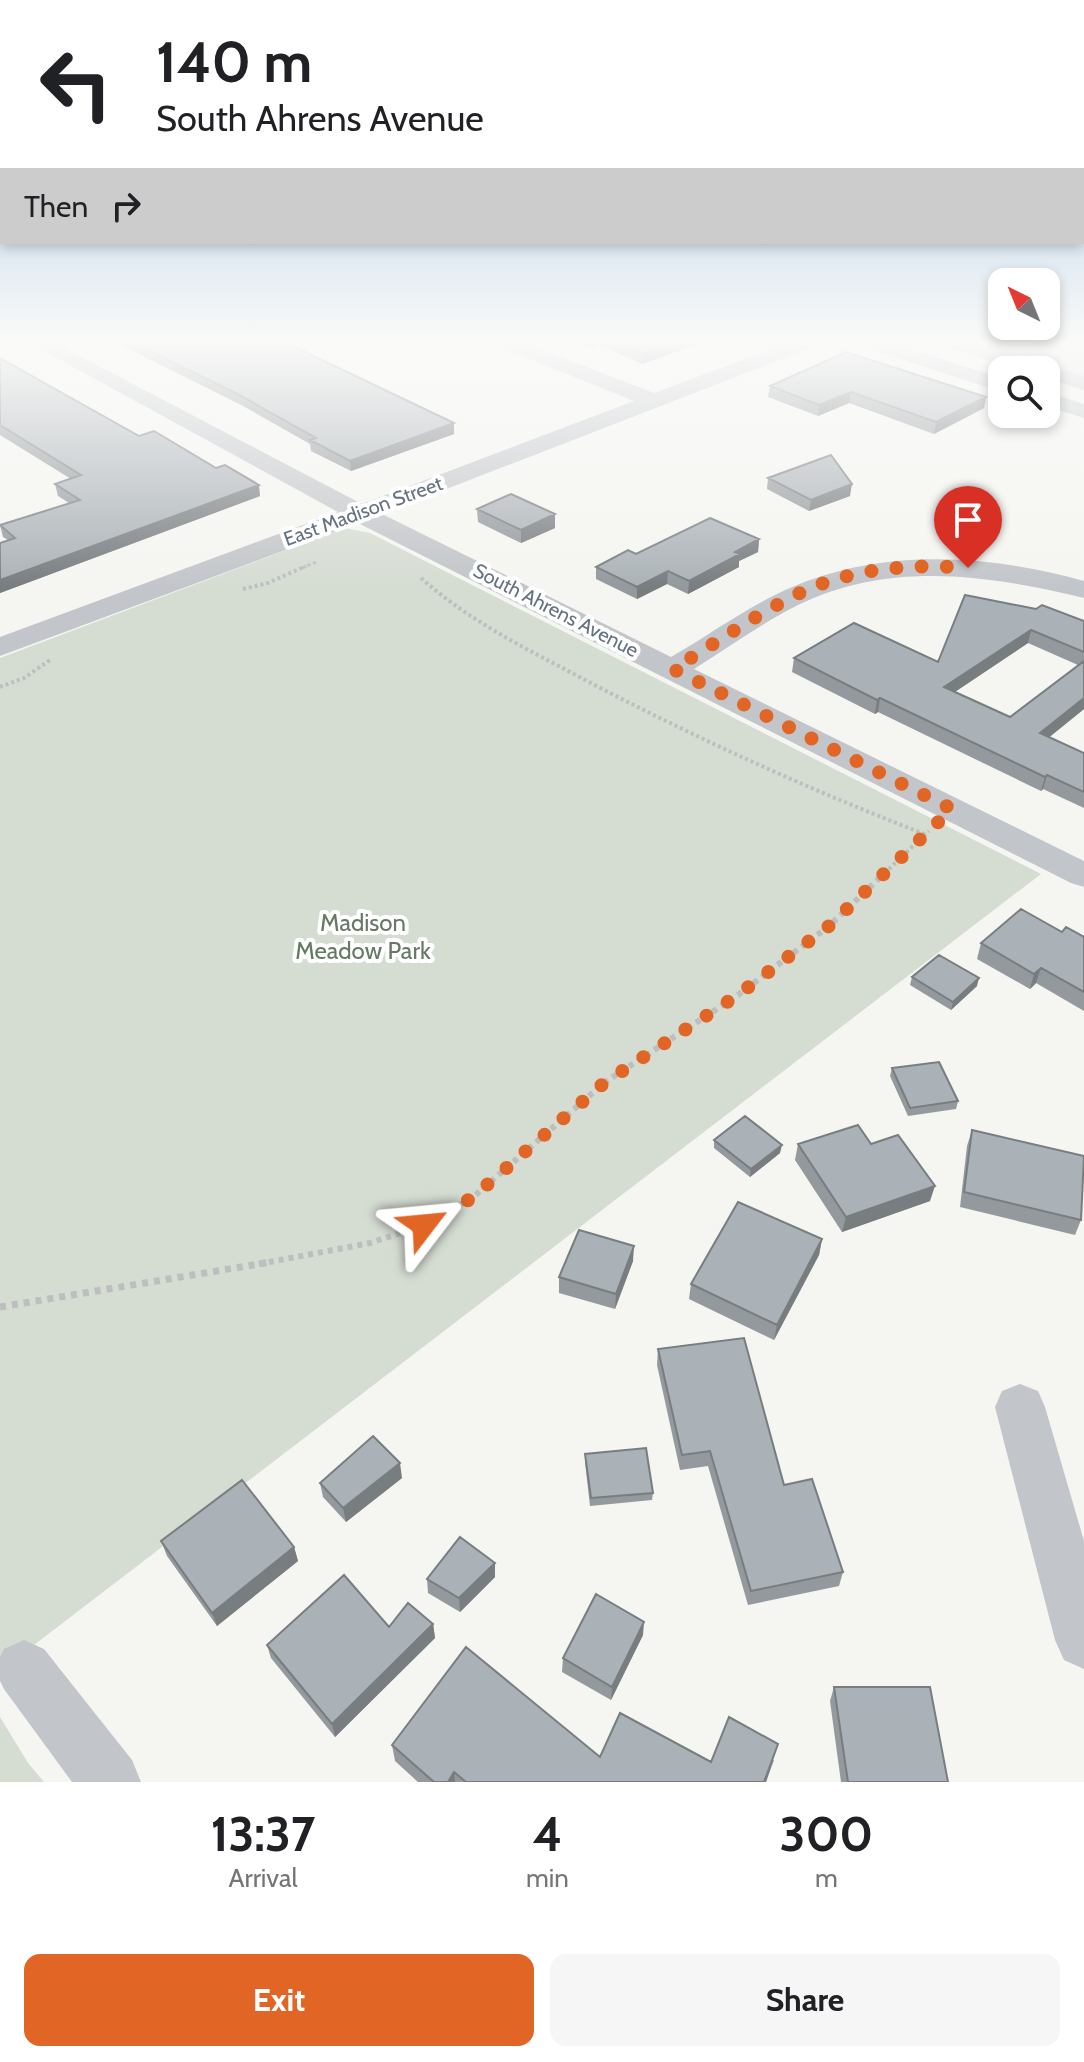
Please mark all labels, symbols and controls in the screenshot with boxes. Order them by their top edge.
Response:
text: 140 m [156,28,312,96]
icon: left [24,32,128,136]
text: South Ahrens Avenue [156,96,484,140]
icon: right [104,184,148,228]
text: Then [24,188,88,225]
north arrow [988,268,1060,340]
map controls [988,268,1060,428]
button: search [988,356,1060,428]
street label: East Madison Street [280,471,446,551]
pin [934,486,1002,568]
icon: arrive [946,498,990,542]
street label: South Ahrens Avenue [469,558,643,662]
park label: Madison Meadow Park [295,908,431,965]
position arrow [382,1183,466,1267]
text: 13:37 [211,1805,315,1863]
text: 4 [533,1805,562,1863]
text: 300 [780,1805,873,1863]
text: Arrival [228,1862,298,1894]
text: min [526,1862,569,1894]
text: m [815,1862,838,1894]
button: Exit [24,1954,534,2046]
button: Share [550,1954,1060,2046]

